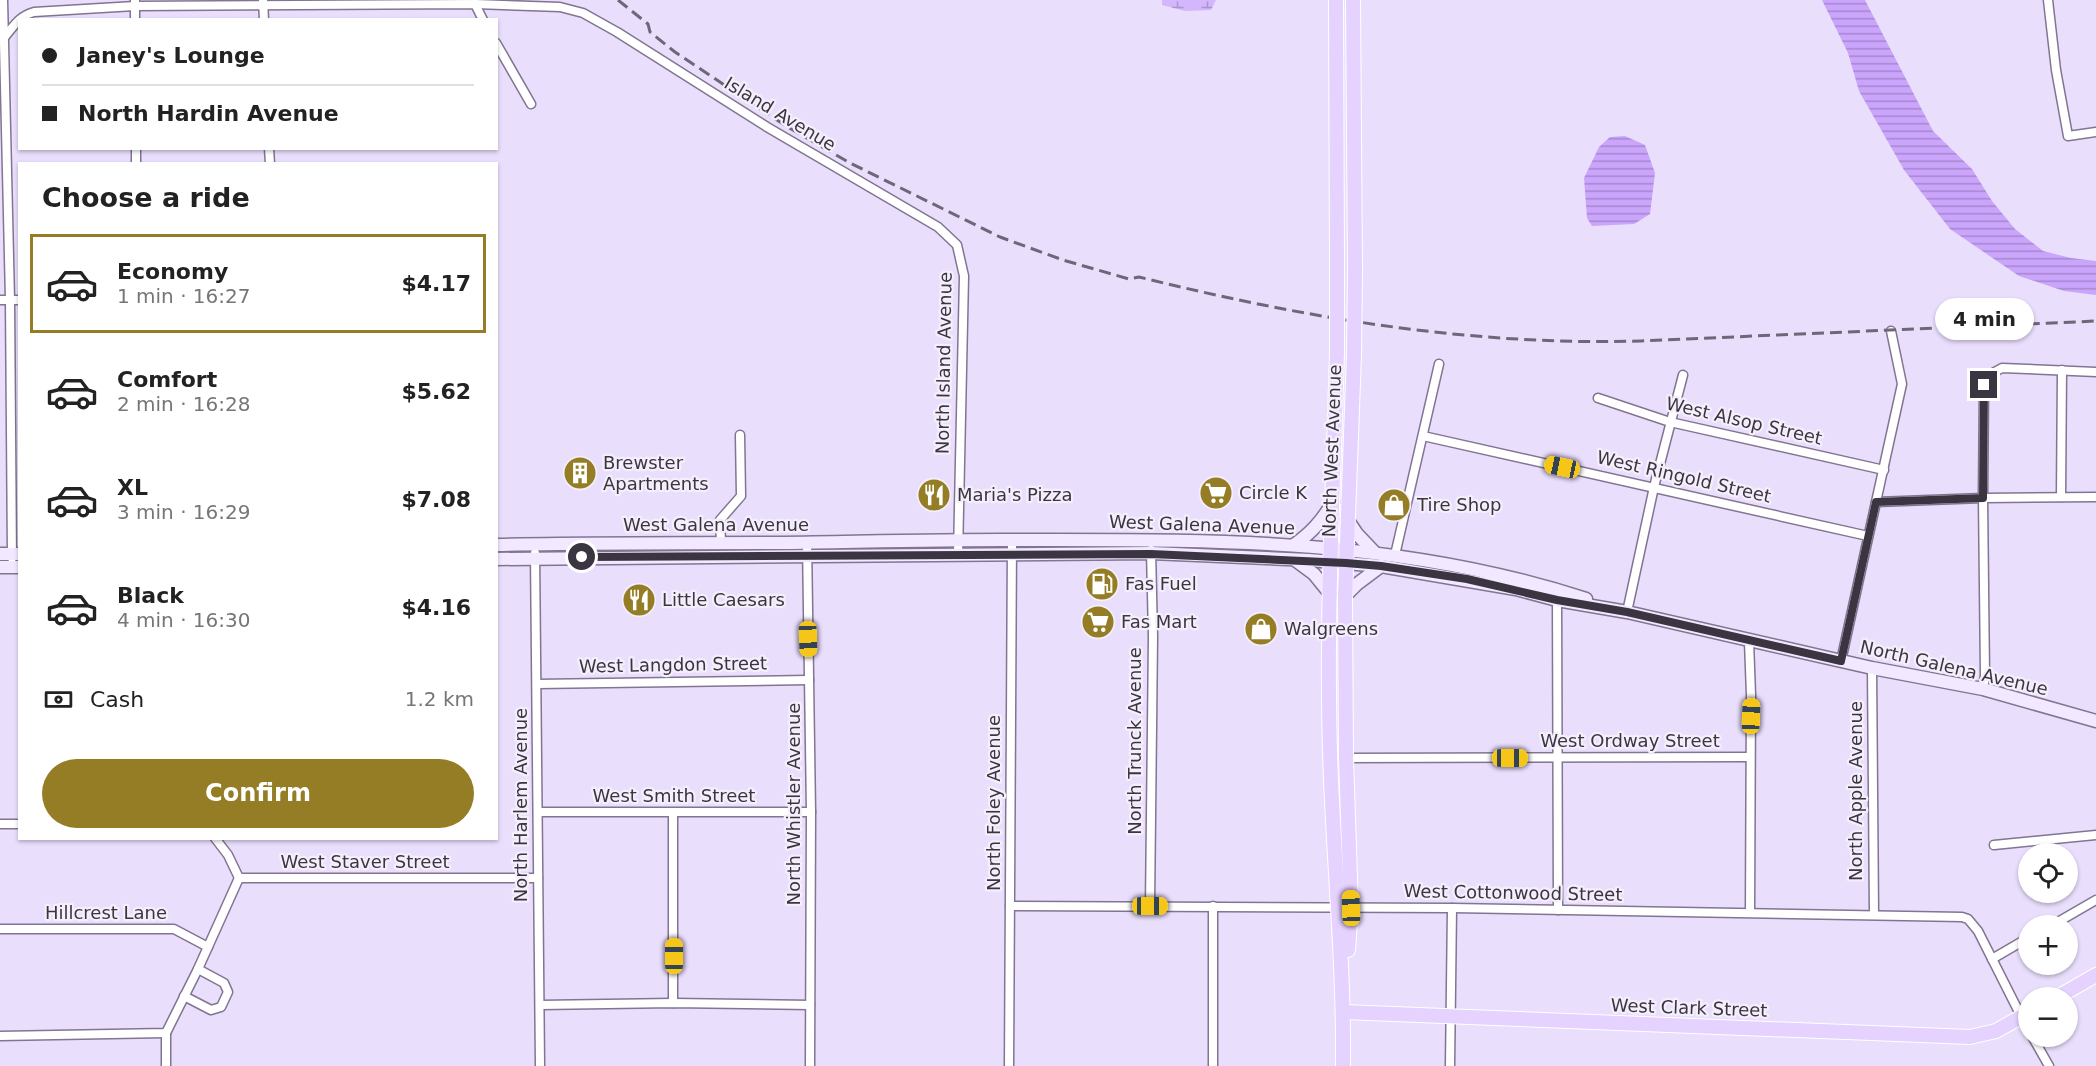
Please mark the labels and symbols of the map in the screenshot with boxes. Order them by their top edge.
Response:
street label: Island Avenue [721,72,840,155]
street label: North Island Avenue [931,272,956,454]
callout: 4 min [1934,298,2034,340]
street label: North West Avenue [1318,364,1345,538]
route end [1970,371,1997,398]
street label: West Alsop Street [1664,392,1824,449]
street label: West Ringold Street [1595,446,1773,507]
place label: Brewster Apartments [603,452,709,494]
car [1543,454,1581,480]
building icon: Brewster Apartments [562,455,598,491]
supermarket icon: Circle K [1198,475,1234,511]
restaurant icon: Maria's Pizza [916,477,952,513]
place label: Circle K [1239,482,1308,503]
place label: Maria's Pizza [957,484,1072,505]
shop icon: Tire Shop [1376,487,1412,523]
place label: Tire Shop [1416,494,1502,515]
street label: West Galena Avenue [1109,511,1295,538]
street label: West Galena Avenue [623,514,809,535]
route start [568,543,595,570]
fuel station icon: Fas Fuel [1084,566,1120,602]
place label: Fas Fuel [1125,573,1197,594]
restaurant icon: Little Caesars [621,582,657,618]
place label: Little Caesars [662,589,785,610]
supermarket icon: Fas Mart [1080,604,1116,640]
place label: Fas Mart [1121,611,1197,632]
shop icon: Walgreens [1243,611,1279,647]
place label: Walgreens [1284,618,1378,639]
car [798,621,818,657]
street label: North Galena Avenue [1858,636,2050,699]
street label: North Trunck Avenue [1124,647,1145,835]
street label: West Langdon Street [579,652,767,677]
car [1741,698,1761,734]
street label: North Apple Avenue [1845,701,1866,881]
street label: North Whistler Avenue [783,703,804,905]
street label: North Harlem Avenue [510,708,531,902]
street label: North Foley Avenue [983,715,1004,891]
street label: West Ordway Street [1540,730,1720,751]
car [1492,749,1528,767]
street label: West Smith Street [593,785,755,806]
street label: West Staver Street [280,851,450,872]
street label: West Cottonwood Street [1403,880,1623,905]
car [1341,890,1361,926]
car [1132,897,1168,915]
street label: Hillcrest Lane [45,902,167,923]
car [665,938,683,974]
street label: West Clark Street [1610,994,1768,1021]

